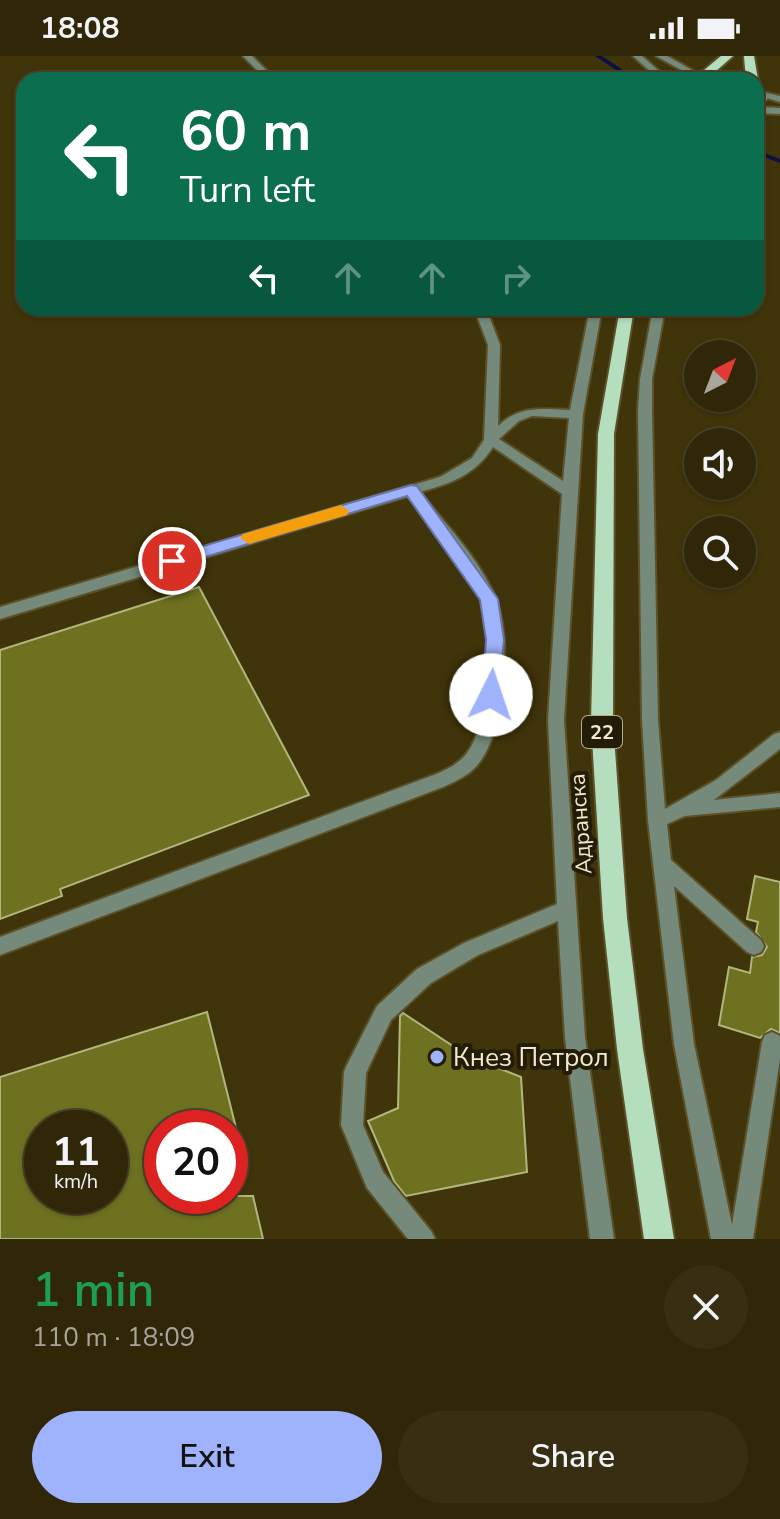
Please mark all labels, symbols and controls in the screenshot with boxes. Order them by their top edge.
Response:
text: 18:08 [40,8,119,49]
text: 60 m [180,93,311,170]
icon: left [48,104,152,208]
text: Turn left [180,166,315,215]
icon: left [242,256,286,300]
icon: ahead [326,256,370,300]
icon: ahead [410,256,454,300]
icon: right [494,256,538,300]
north arrow [684,340,756,412]
map controls [684,340,756,588]
button: sound [684,428,756,500]
button: search [684,516,756,588]
pin [138,527,206,595]
icon: arrive [150,539,194,583]
position arrow [449,653,533,737]
road number: 22 [582,716,622,748]
street label: Адранска [563,773,599,875]
place label: Кнез Петрол [453,1040,609,1075]
marker: Кнез Петрол [428,1048,446,1066]
speed limit sign: 20 [144,1110,248,1214]
text: 11 [52,1125,100,1179]
text: km/h [54,1168,98,1195]
text: 1 min [32,1257,154,1323]
button: close [664,1265,748,1349]
text: 110 m · 18:09 [32,1320,195,1355]
button: Exit [32,1411,382,1503]
button: Share [398,1411,748,1503]

